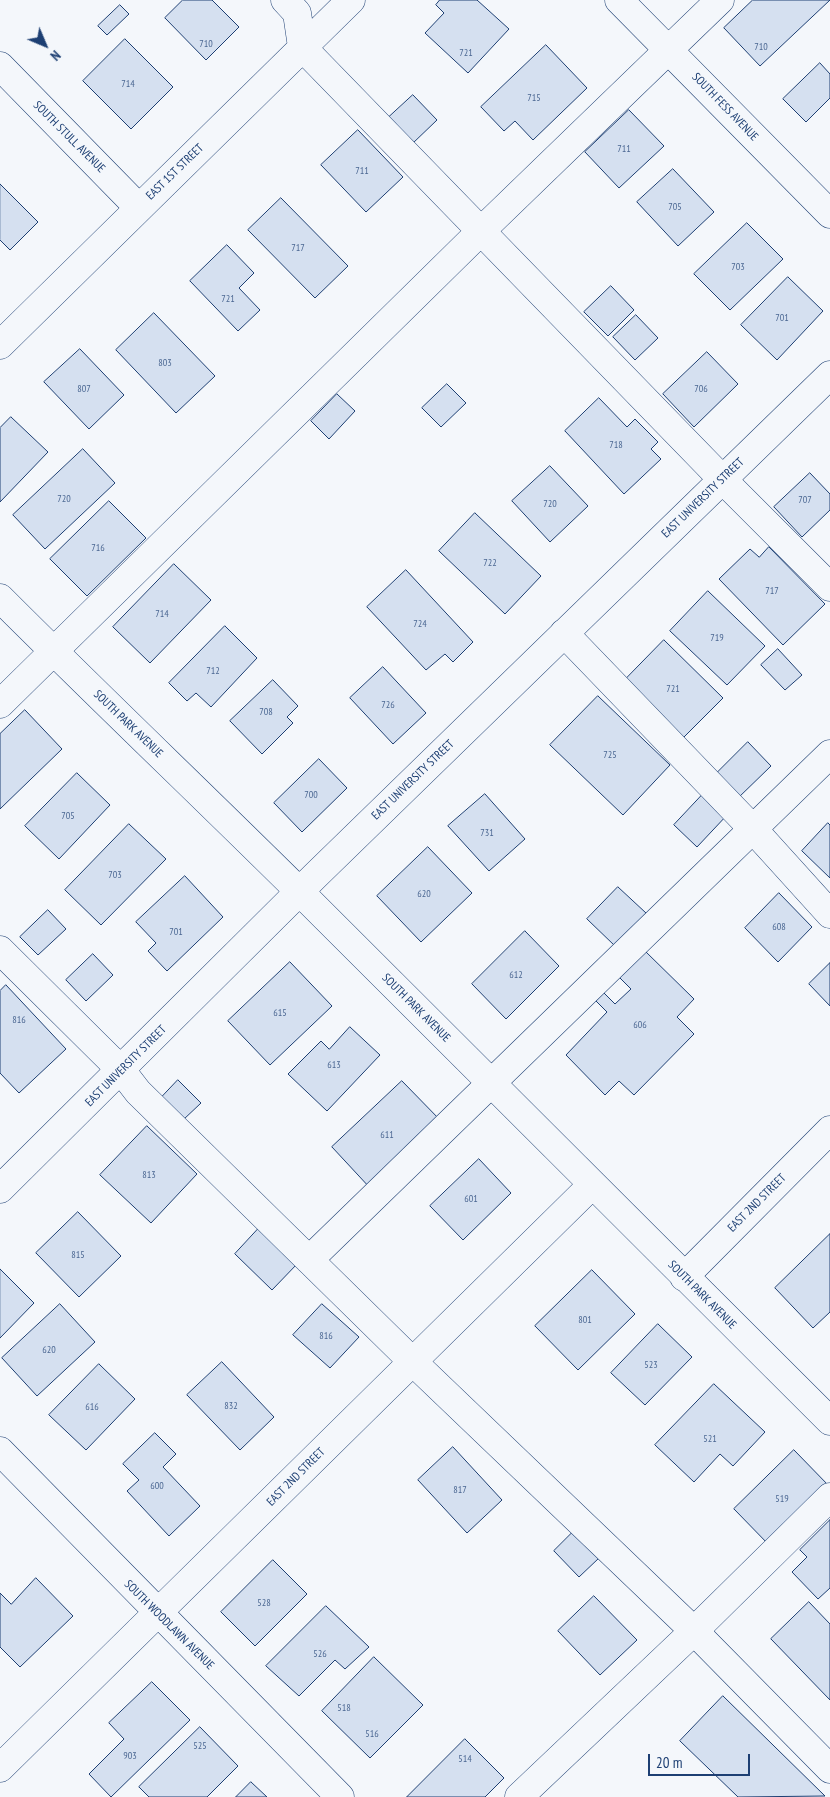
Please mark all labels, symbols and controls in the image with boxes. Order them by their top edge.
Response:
north arrow [20,20,70,70]
house number: 710 [199,38,213,50]
house number: 710 [754,41,768,53]
text: N [47,47,65,65]
house number: 721 [459,47,473,59]
street label: SOUTH FESS AVENUE [689,70,761,144]
house number: 714 [121,78,135,90]
house number: 715 [527,92,541,104]
street label: SOUTH STULL AVENUE [30,98,108,176]
street label: EAST 1ST STREET [143,141,207,203]
house number: 711 [617,143,631,155]
house number: 711 [355,165,369,177]
house number: 705 [668,201,682,213]
house number: 717 [291,242,305,254]
house number: 703 [731,261,745,273]
house number: 721 [221,293,235,305]
house number: 701 [775,312,789,324]
house number: 803 [158,357,172,369]
house number: 807 [77,383,91,395]
house number: 706 [694,383,708,395]
house number: 718 [609,439,623,451]
street label: EAST UNIVERSITY STREET [659,455,747,541]
house number: 720 [57,493,71,505]
house number: 707 [798,494,812,506]
house number: 720 [543,498,557,510]
house number: 716 [91,542,105,554]
house number: 722 [483,557,497,569]
house number: 717 [765,585,779,597]
house number: 714 [155,608,169,620]
house number: 724 [413,618,427,630]
house number: 719 [710,632,724,644]
house number: 712 [206,665,220,677]
house number: 721 [666,683,680,695]
street label: SOUTH PARK AVENUE [90,687,166,761]
house number: 726 [381,699,395,711]
house number: 708 [259,706,273,718]
street label: EAST UNIVERSITY STREET [369,737,457,823]
house number: 725 [603,749,617,761]
house number: 700 [304,789,318,801]
house number: 705 [61,810,75,822]
house number: 731 [480,827,494,839]
house number: 703 [108,869,122,881]
house number: 620 [417,888,431,900]
house number: 608 [772,921,786,933]
house number: 701 [169,926,183,938]
house number: 612 [509,969,523,981]
street label: SOUTH PARK AVENUE [379,971,453,1045]
house number: 615 [273,1007,287,1019]
house number: 816 [12,1014,26,1026]
house number: 606 [633,1019,647,1031]
street label: EAST UNIVERSITY STREET [82,1022,170,1110]
house number: 613 [327,1059,341,1071]
house number: 611 [380,1129,394,1141]
house number: 813 [142,1169,156,1181]
street label: EAST 2ND STREET [725,1171,789,1235]
house number: 601 [464,1193,478,1205]
house number: 815 [71,1249,85,1261]
street label: SOUTH PARK AVENUE [665,1258,739,1332]
house number: 801 [578,1314,592,1326]
house number: 816 [319,1330,333,1342]
house number: 620 [42,1344,56,1356]
house number: 523 [644,1359,658,1371]
house number: 832 [224,1400,238,1412]
house number: 616 [85,1401,99,1413]
house number: 521 [703,1433,717,1445]
street label: EAST 2ND STREET [264,1445,328,1509]
house number: 600 [150,1480,164,1492]
house number: 817 [453,1484,467,1496]
house number: 519 [775,1493,789,1505]
street label: SOUTH WOODLAWN AVENUE [121,1577,217,1673]
house number: 528 [257,1597,271,1609]
house number: 526 [313,1648,327,1660]
house number: 518 [337,1702,351,1714]
house number: 516 [365,1728,379,1740]
house number: 525 [193,1740,207,1752]
scale bar [650,1744,752,1776]
house number: 903 [123,1750,137,1762]
house number: 514 [458,1753,472,1765]
text: 20 m [656,1753,682,1772]

